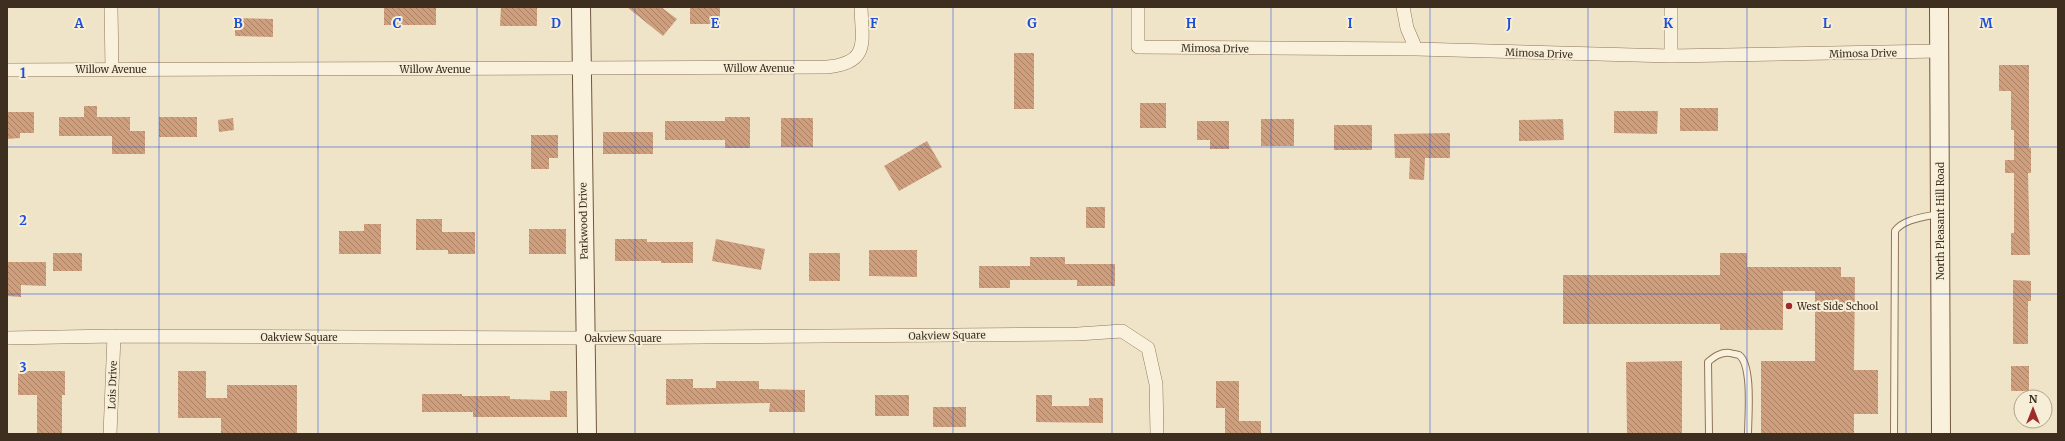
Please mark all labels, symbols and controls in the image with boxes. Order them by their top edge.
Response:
text: A [73,15,84,32]
text: B [233,15,243,32]
text: C [393,15,402,32]
text: D [551,15,561,32]
text: E [711,15,720,32]
text: F [870,15,878,32]
text: G [1027,15,1037,32]
text: H [1186,15,1197,32]
text: I [1347,15,1353,32]
text: J [1505,15,1512,32]
text: K [1663,15,1673,32]
text: L [1823,15,1832,32]
text: M [1979,15,1993,32]
street label: Mimosa Drive [1181,41,1249,56]
street label: Mimosa Drive [1505,46,1573,61]
street label: Mimosa Drive [1829,46,1897,61]
street label: Willow Avenue [722,62,795,75]
street label: Willow Avenue [74,63,147,76]
street label: Willow Avenue [398,63,471,76]
text: 1 [20,65,26,82]
street label: North Pleasant Hill Road [1934,162,1947,280]
street label: Parkwood Drive [576,182,591,260]
text: 2 [19,212,27,229]
place label: West Side School [1796,300,1878,313]
marker: West Side School [1784,301,1794,311]
street label: Oakview Square [908,328,986,343]
street label: Oakview Square [260,331,338,344]
street label: Oakview Square [584,332,662,345]
text: 3 [19,359,27,376]
street label: Lois Drive [105,361,120,410]
north arrow [2013,389,2053,429]
text: N [2029,392,2038,406]

